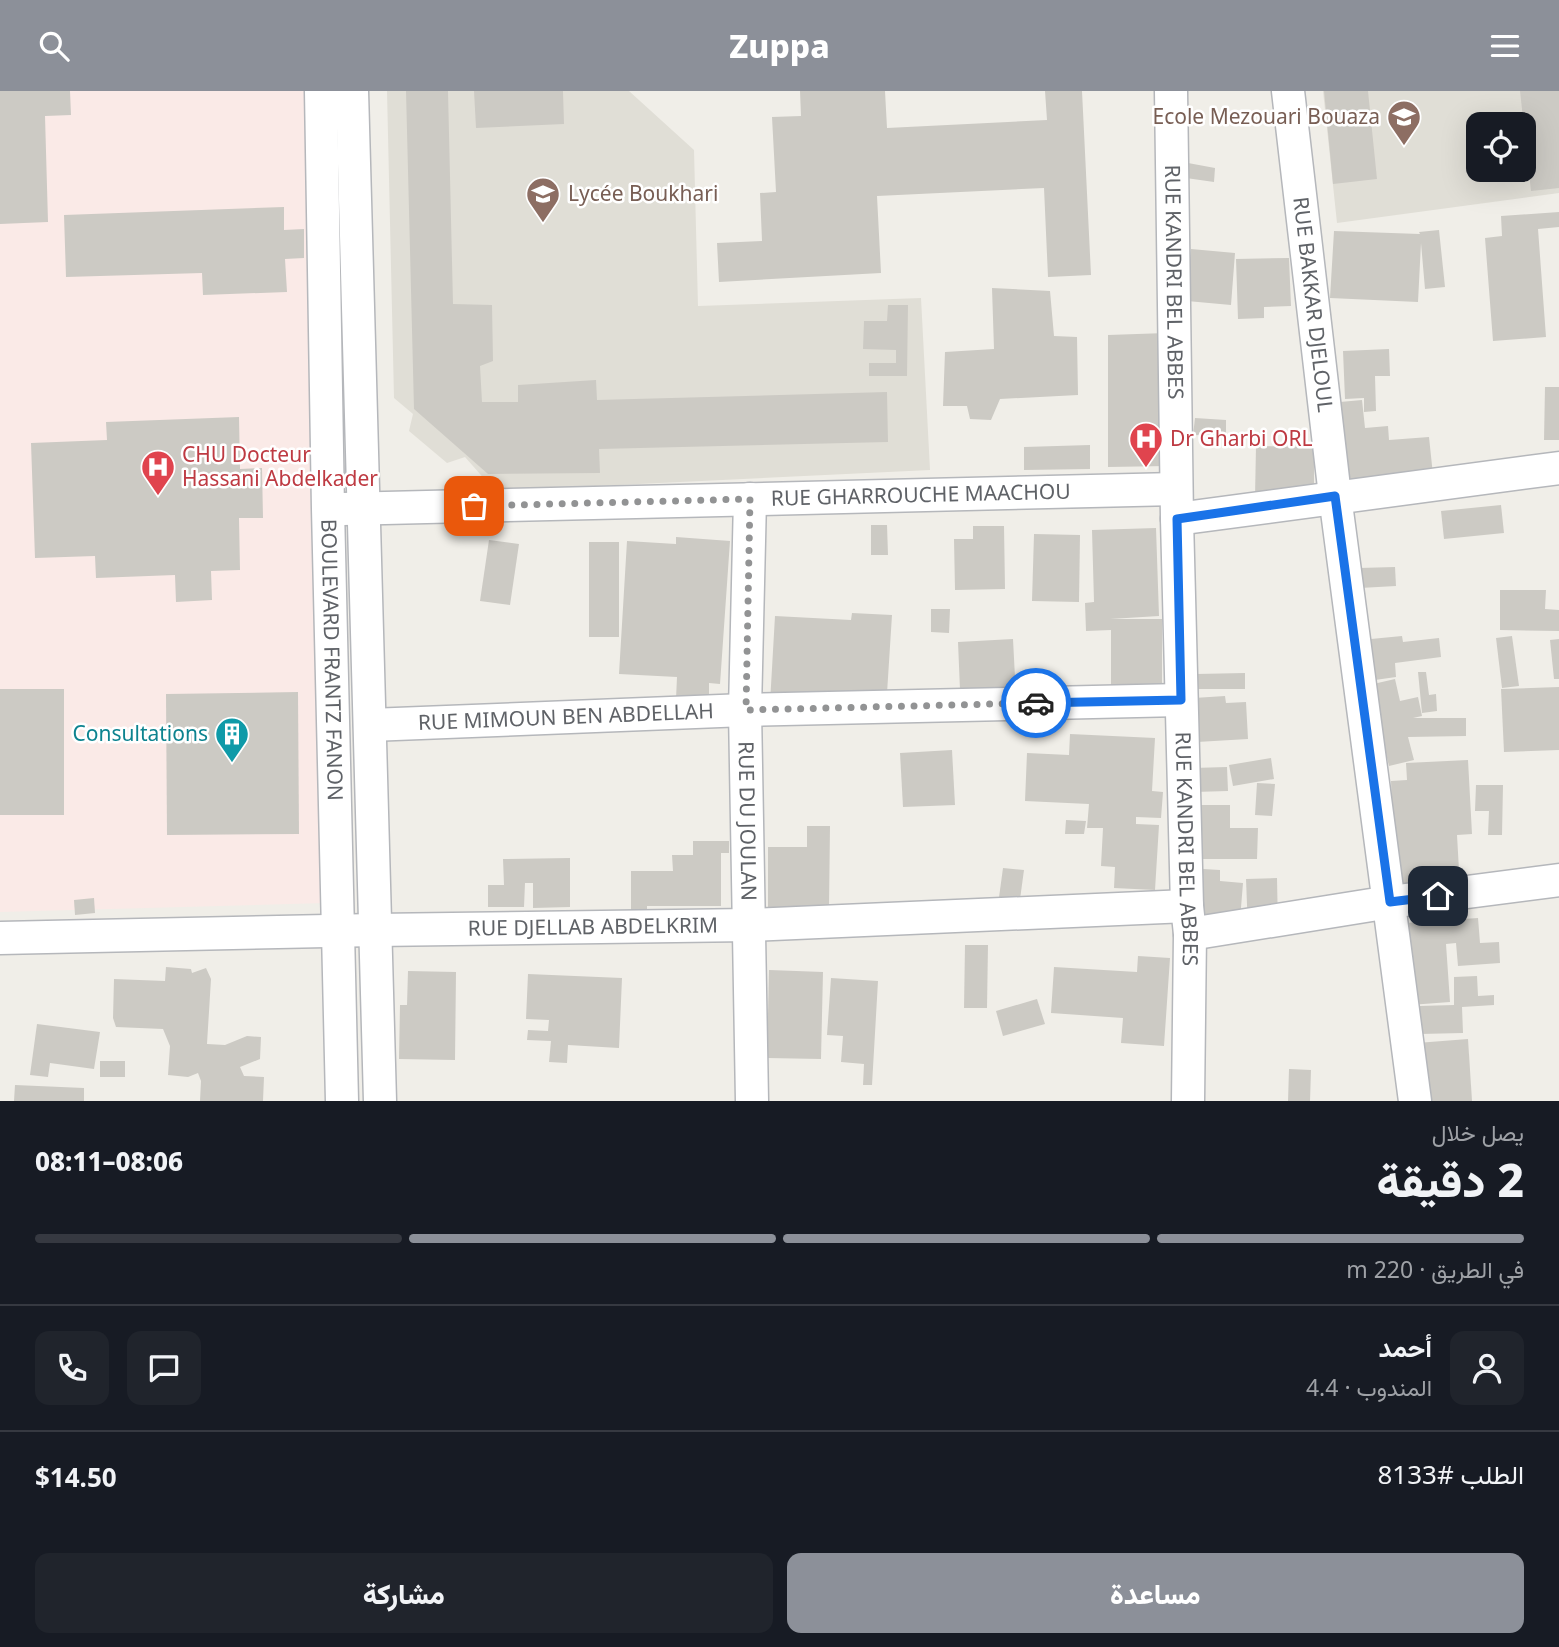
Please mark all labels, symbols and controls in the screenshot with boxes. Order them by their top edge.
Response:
text: Zuppa [729,24,830,67]
icon: search [35,27,73,65]
icon: menu [1486,27,1524,65]
school or university icon: Ecole Mezouari Bouaza [1385,98,1423,147]
place label: Ecole Mezouari Bouaza [1152,102,1380,130]
map controls [1466,112,1536,182]
button: locate [1466,112,1536,182]
street label: RUE KANDRI BEL ABBES [1159,164,1190,400]
school or university icon: Lycée Boukhari [524,175,562,224]
place label: Lycée Boukhari [568,179,718,207]
street label: RUE BAKKAR DJELOUL [1287,195,1340,414]
hospital icon: Dr Gharbi ORL [1127,420,1165,469]
place label: Dr Gharbi ORL [1170,424,1312,452]
place label: CHU Docteur Hassani Abdelkader [182,440,378,492]
hospital icon: CHU Docteur Hassani Abdelkader [139,448,177,497]
pin [444,476,504,536]
street label: RUE GHARROUCHE MAACHOU [771,477,1071,512]
icon: bag [455,487,493,525]
street label: BOULEVARD FRANTZ FANON [315,519,350,801]
courier [1001,668,1071,738]
icon: car [1017,684,1055,722]
street label: RUE MIMOUN BEN ABDELLAH [417,696,714,736]
building icon: Consultations [213,715,251,764]
place label: Consultations [72,719,208,747]
street label: RUE KANDRI BEL ABBES [1169,731,1205,966]
street label: RUE DU JOULAN [733,741,763,901]
pin [1408,866,1468,926]
icon: home [1419,877,1457,915]
street label: RUE DJELLAB ABDELKRIM [468,910,718,942]
text: يصل خلال [1432,1116,1524,1148]
text: 08:06–08:11 [35,1143,183,1179]
text: 2 دقيقة [1377,1148,1524,1210]
text: في الطريق · 220 m [1346,1253,1524,1285]
text: أحمد [1379,1329,1432,1365]
button: phone [35,1331,109,1405]
button: chat [127,1331,201,1405]
button: person [1450,1331,1524,1405]
text: المندوب · 4.4 [1306,1371,1432,1403]
text: الطلب #8133 [1377,1456,1524,1492]
text: $14.50 [35,1459,117,1495]
button: مشاركة [35,1553,773,1633]
button: مساعدة [787,1553,1524,1633]

